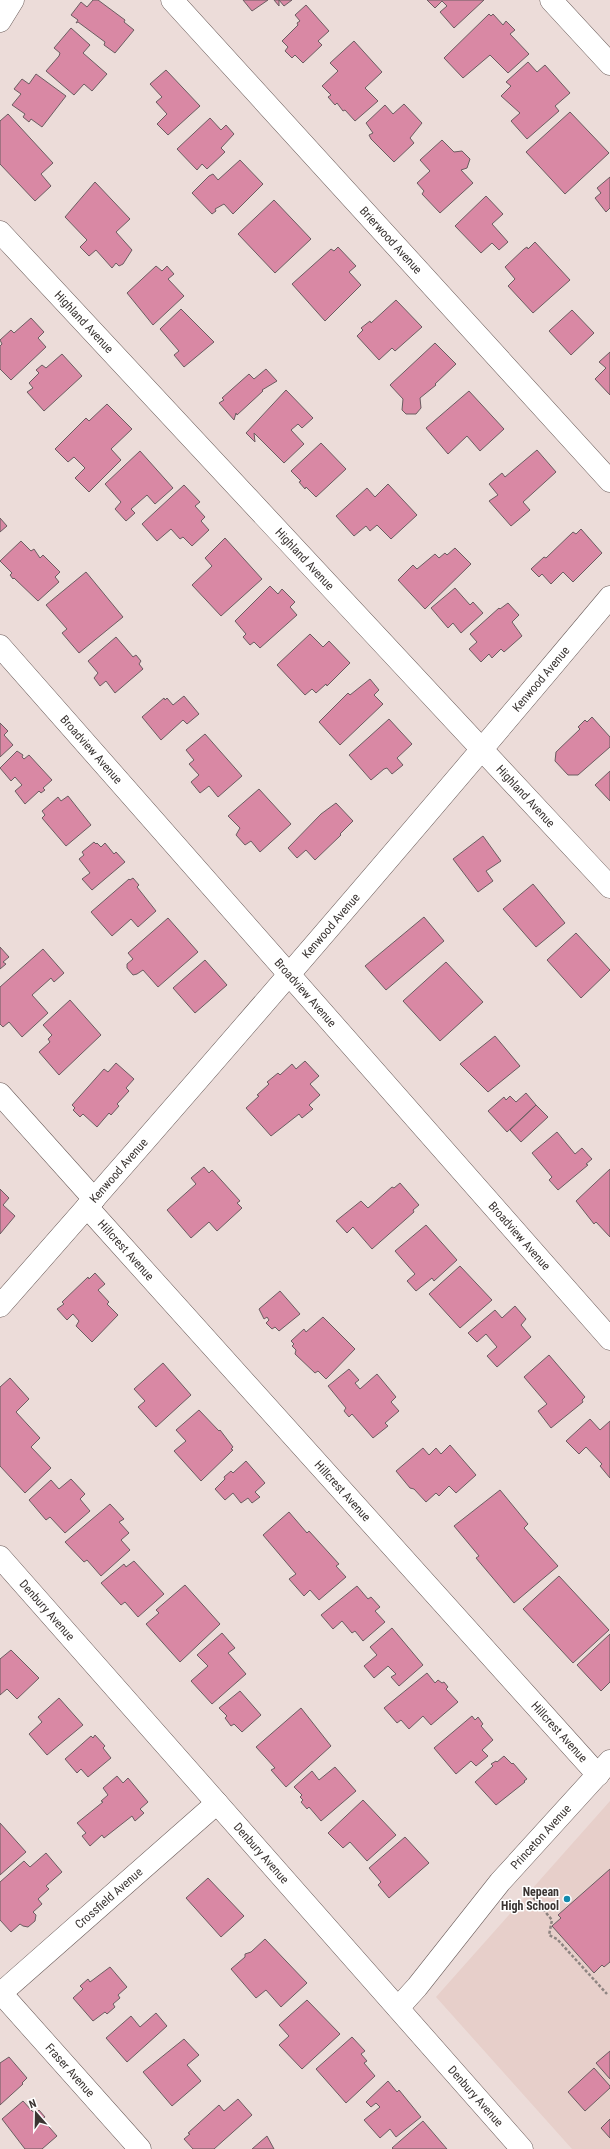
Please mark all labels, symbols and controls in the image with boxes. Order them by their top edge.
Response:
street label: Brierwood Avenue [357,204,425,277]
street label: Highland Avenue [52,288,116,356]
street label: Highland Avenue [272,525,337,593]
street label: Kenwood Avenue [510,643,573,715]
street label: Broadview Avenue [57,712,125,787]
street label: Highland Avenue [493,762,558,830]
street label: Kenwood Avenue [299,890,363,961]
street label: Broadview Avenue [271,956,339,1030]
street label: Kenwood Avenue [87,1135,151,1206]
street label: Broadview Avenue [485,1199,553,1273]
street label: Hillcrest Avenue [95,1217,157,1284]
street label: Hillcrest Avenue [312,1458,374,1525]
street label: Denbury Avenue [17,1577,78,1644]
street label: Hillcrest Avenue [528,1699,590,1765]
street label: Princeton Avenue [508,1801,574,1872]
street label: Denbury Avenue [231,1820,292,1887]
street label: Crossfield Avenue [72,1865,146,1932]
place label: Nepean High School [501,1885,559,1913]
marker: Nepean High School [562,1894,572,1904]
street label: Fraser Avenue [42,2041,98,2100]
street label: Denbury Avenue [445,2063,506,2130]
north arrow [16,2093,56,2133]
text: N [27,2097,38,2111]

